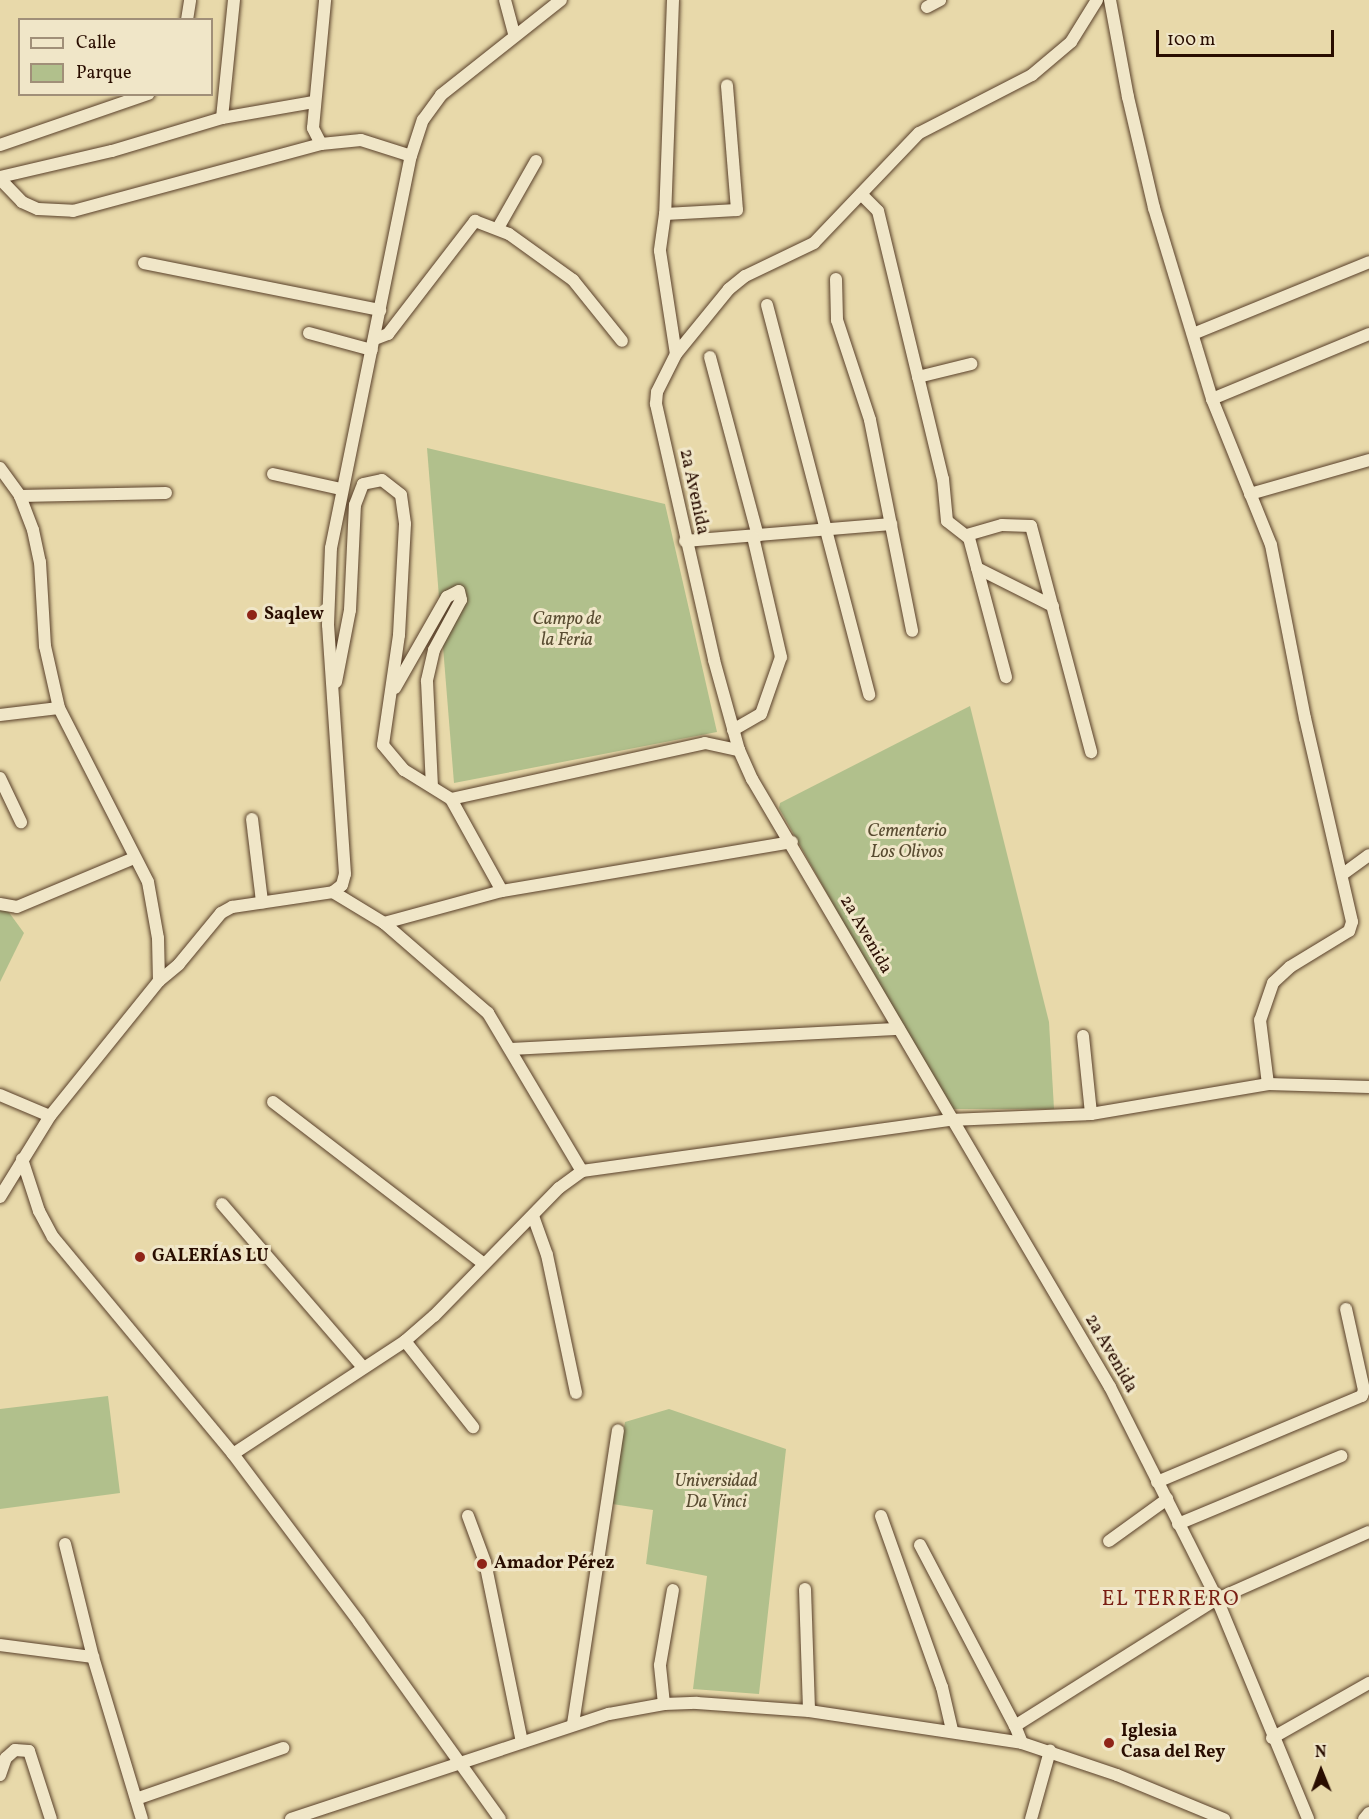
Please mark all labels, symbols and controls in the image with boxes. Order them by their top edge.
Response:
legend [18,18,213,96]
scale bar [1159,18,1338,56]
text: 100 m [1167,28,1216,53]
text: Calle [76,31,116,56]
text: Parque [76,61,131,86]
street label: 2a Avenida [673,447,713,537]
place label: Saqlew [264,604,324,626]
marker: Saqlew [245,608,259,622]
park label: Campo de la Feria [533,610,601,652]
park label: Cementerio Los Olivos [867,822,947,864]
street label: 2a Avenida [834,892,896,978]
place label: GALERÍAS LU [152,1246,269,1268]
marker: GALERÍAS LU [133,1250,147,1264]
street label: 2a Avenida [1079,1311,1141,1397]
park label: Universidad Da Vinci [675,1472,757,1514]
place label: Amador Pérez [494,1553,615,1575]
marker: Amador Pérez [475,1557,489,1571]
district label: EL TERRERO [1101,1587,1241,1613]
place label: Iglesia Casa del Rey [1121,1722,1225,1764]
marker: Iglesia Casa del Rey [1102,1736,1116,1750]
north arrow [1291,1741,1351,1801]
text: N [1315,1742,1327,1764]

